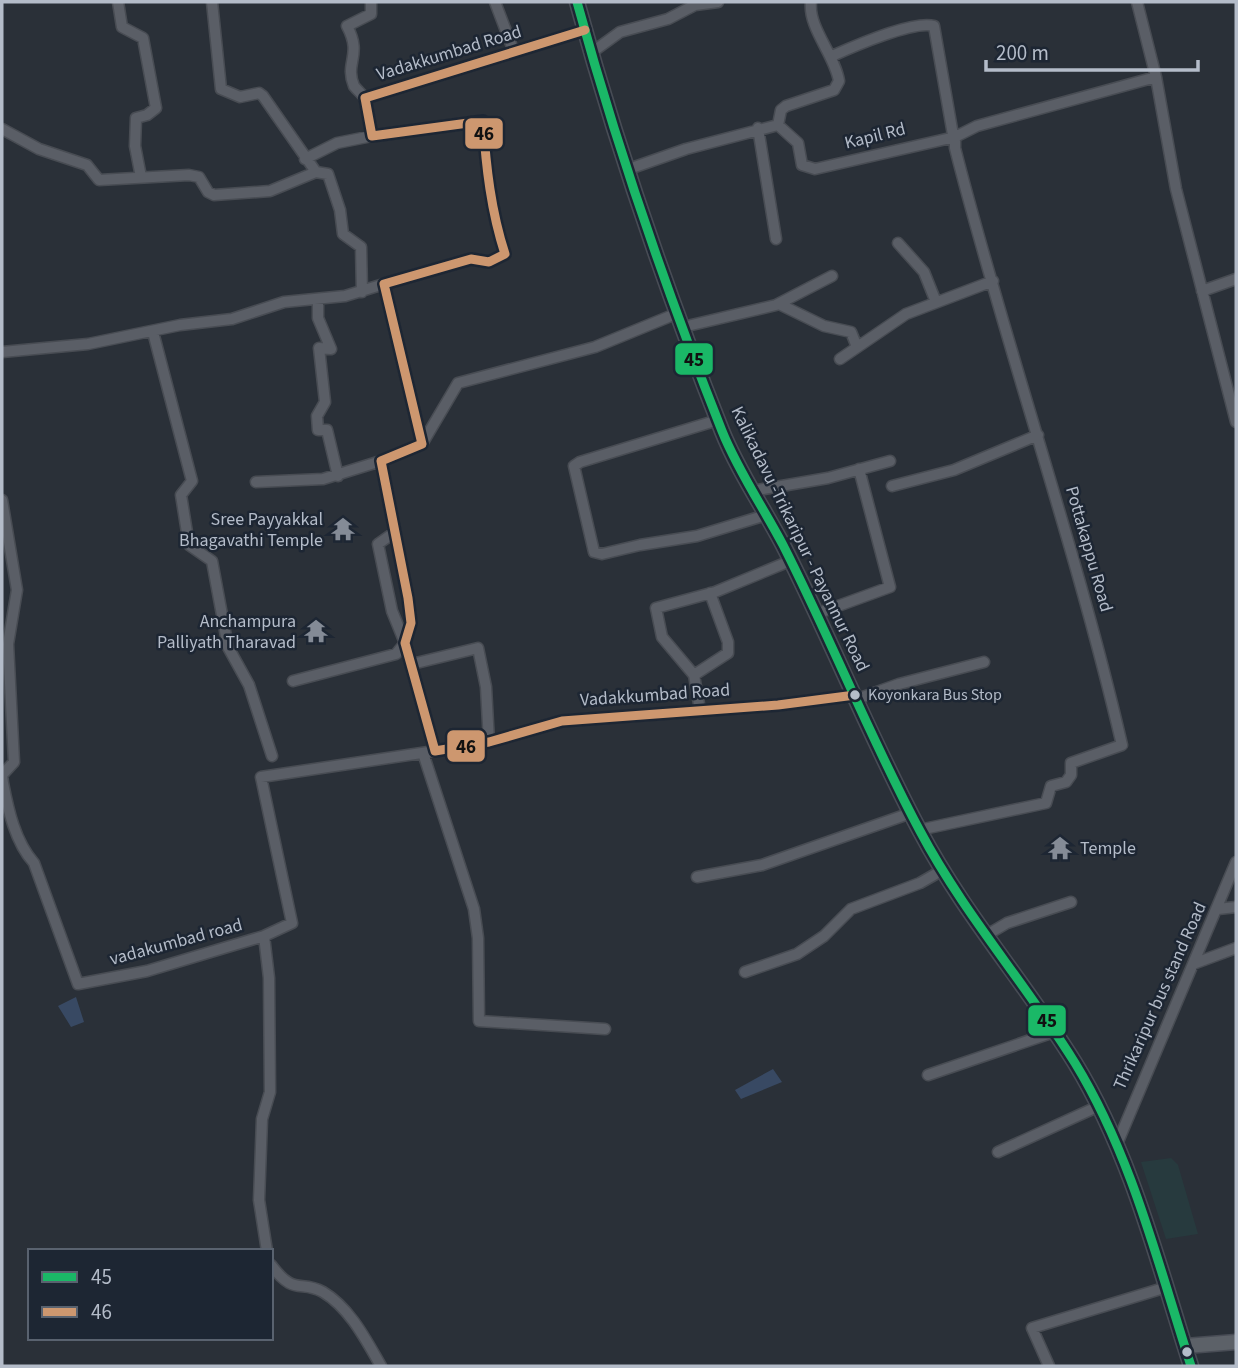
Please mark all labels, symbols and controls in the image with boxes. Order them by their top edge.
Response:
street label: Vadakkumbad Road [373,19,525,87]
scale bar [986,28,1198,72]
text: 200 m [996,38,1049,68]
street label: Kapil Rd [842,116,908,156]
line badge: 46 [464,117,504,150]
text: 46 [474,121,494,148]
line badge: 45 [674,342,714,376]
text: 45 [684,347,704,374]
street label: Kalikadavu -Trikaripur - Payannur Road [725,402,875,676]
street label: Pottakappu Road [1059,483,1119,615]
place label: Sree Payyakkal Bhagavathi Temple [179,507,323,553]
temple icon: Sree Payyakkal Bhagavathi Temple [329,515,357,543]
place label: Anchampura Palliyath Tharavad [157,609,296,655]
temple icon: Anchampura Palliyath Tharavad [302,617,330,645]
street label: Vadakkumbad Road [579,677,731,713]
place label: Koyonkara Bus Stop [868,684,1002,706]
marker: Koyonkara Bus Stop [848,688,862,702]
line badge: 46 [446,729,486,763]
text: 46 [456,734,476,761]
temple icon: Temple [1046,834,1074,862]
place label: Temple [1080,836,1136,861]
street label: Thrikaripur bus stand Road [1107,898,1213,1094]
street label: vadakumbad road [107,912,245,972]
line badge: 45 [1027,1004,1067,1037]
text: 45 [1037,1008,1057,1035]
legend [28,1249,273,1340]
text: 45 [91,1262,112,1292]
text: 46 [91,1297,112,1327]
unlabelled marker [1180,1345,1194,1359]

